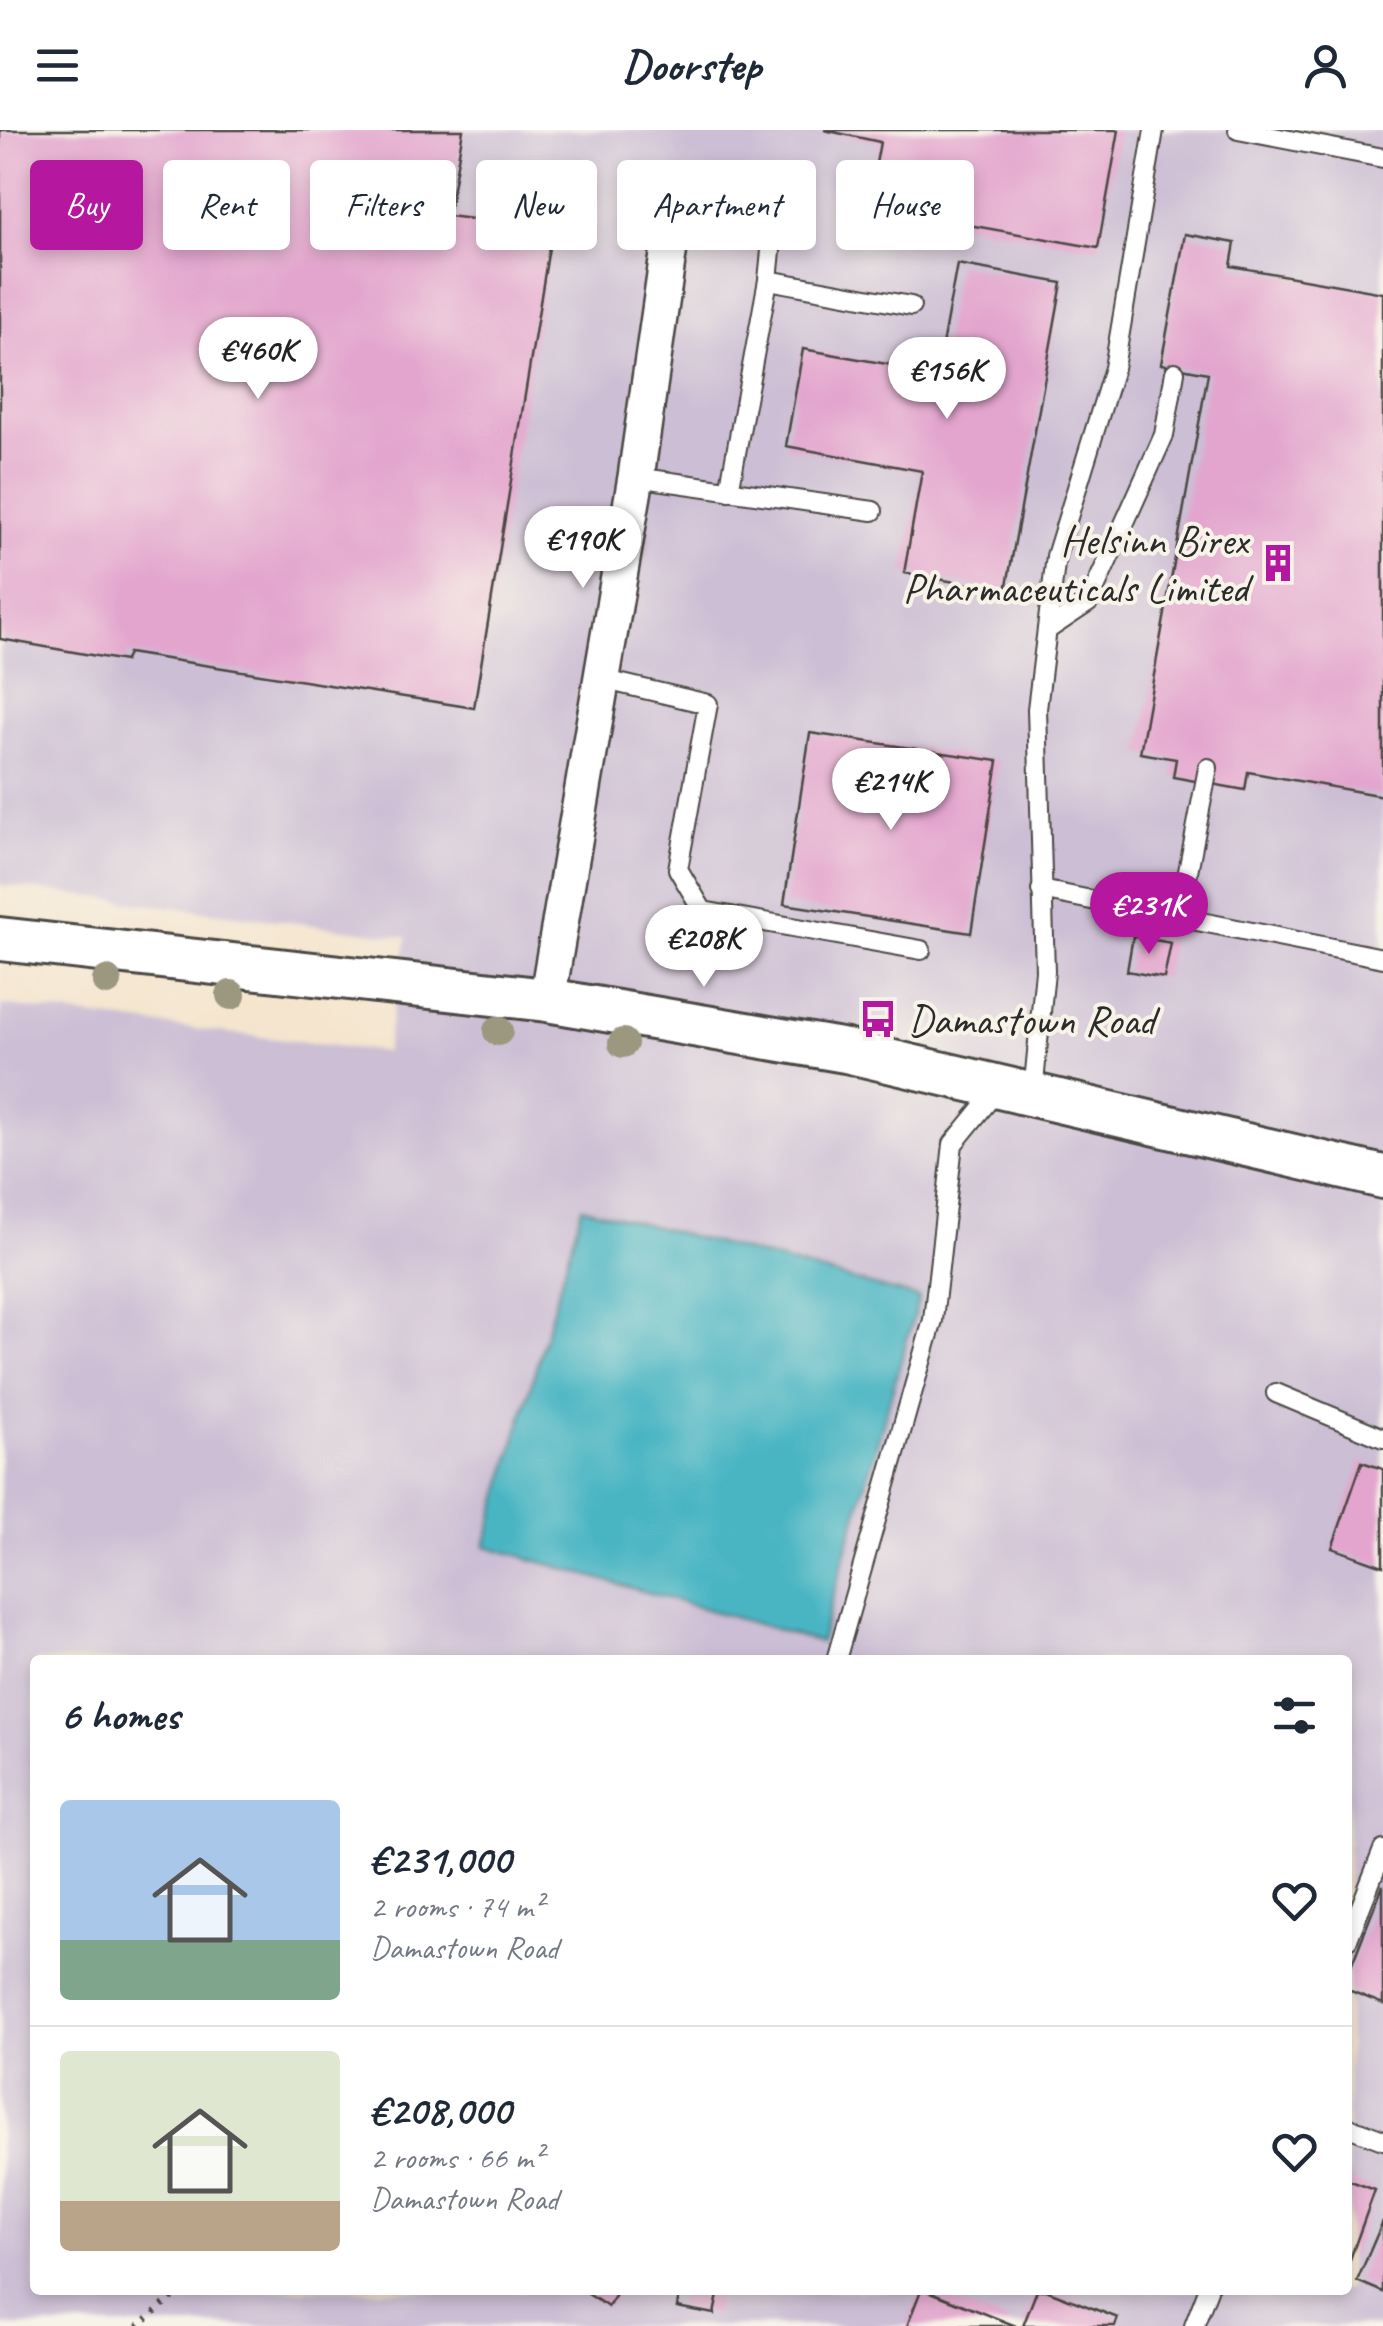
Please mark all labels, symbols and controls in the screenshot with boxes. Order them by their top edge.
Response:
text: Doorstep [622,37,761,94]
icon: menu [30,38,85,93]
icon: person [1298,38,1353,93]
chip: Buy [30,160,143,250]
chip: Rent [163,160,290,250]
chip: Filters [310,160,456,250]
chip: New [476,160,597,250]
chip: Apartment [617,160,816,250]
chip: House [836,160,974,250]
pin: €460K [188,317,328,402]
text: €460K [221,329,295,370]
pin: €156K [877,337,1017,422]
text: €156K [910,349,984,390]
pin: €190K [513,506,653,591]
place label: Helsinn Birex Pharmaceuticals Limited [903,514,1254,615]
text: €190K [546,518,620,559]
building icon: Helsinn Birex Pharmaceuticals Limited [1257,542,1299,584]
pin: €214K [821,748,961,833]
text: €214K [854,760,928,801]
pin: €231K [1079,872,1219,957]
text: €231K [1112,884,1186,925]
pin: €208K [634,905,774,990]
text: €208K [667,917,741,958]
place label: Damastown Road [908,994,1161,1047]
bus stop icon: Damastown Road [857,998,899,1040]
icon: filters [1267,1688,1322,1743]
text: 6 homes [60,1689,179,1742]
text: €231,000 [370,1833,511,1886]
icon: home [140,1840,260,1960]
icon: heart [1267,1873,1322,1928]
text: 2 rooms · 74 m² [370,1886,543,1927]
text: Damastown Road [370,1927,558,1968]
text: €208,000 [370,2084,511,2137]
icon: home [140,2091,260,2211]
icon: heart [1267,2124,1322,2179]
text: 2 rooms · 66 m² [370,2137,543,2178]
text: Damastown Road [370,2178,558,2219]

